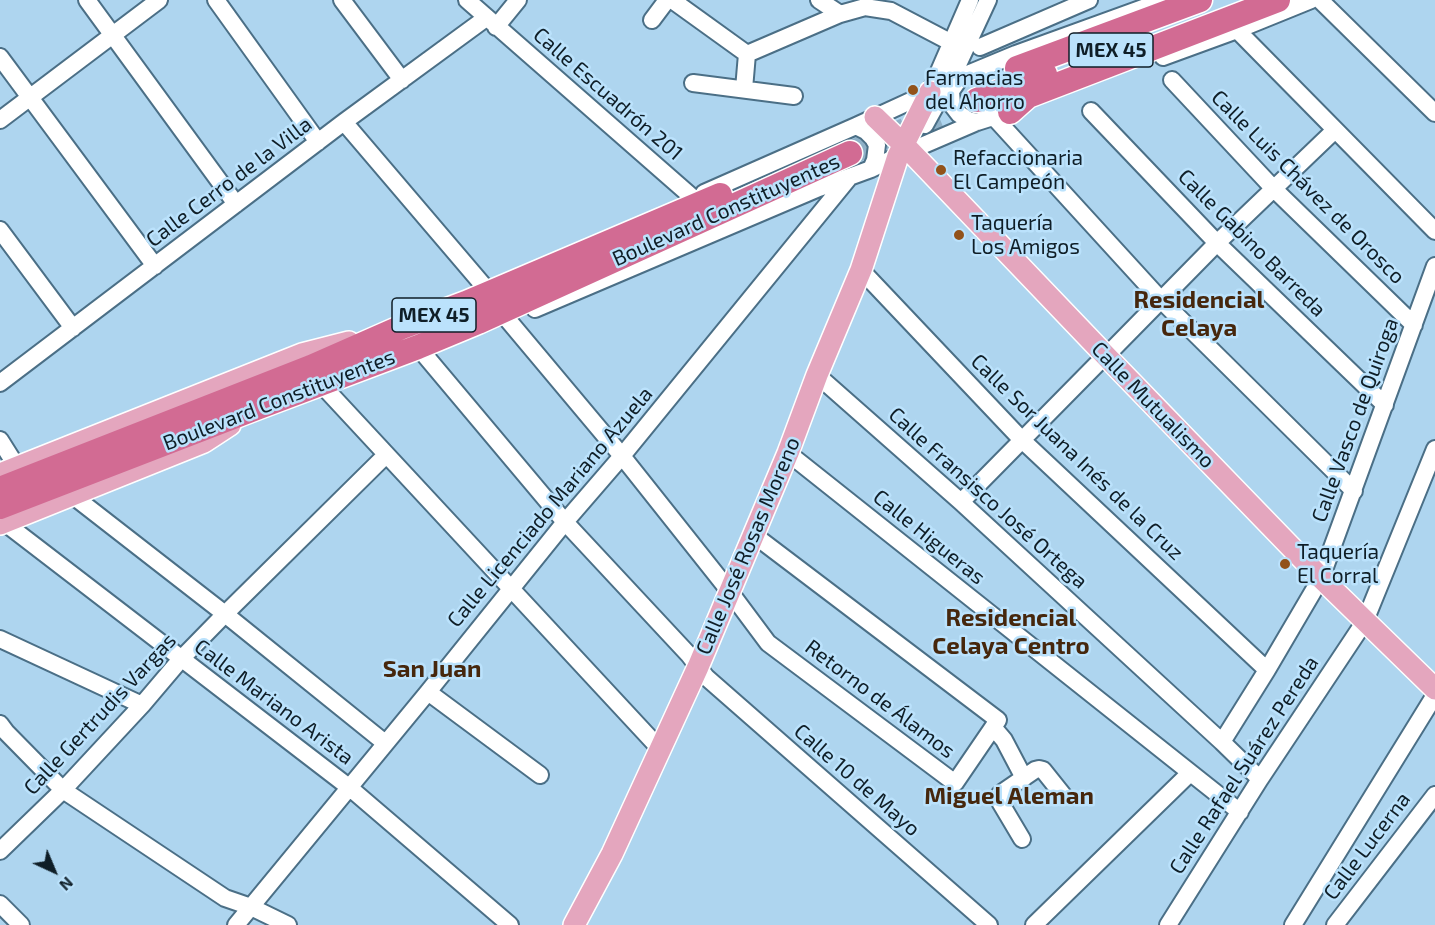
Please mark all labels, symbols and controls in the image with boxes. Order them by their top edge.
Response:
street label: Calle Escuadrón 201 [528,22,688,166]
road number: MEX 45 [1069,33,1153,67]
place label: Farmacias del Ahorro [925,65,1025,115]
marker: Farmacias del Ahorro [906,83,920,97]
street label: Calle Luis Chávez de Orosco [1206,85,1410,289]
street label: Calle Cerro de la Villa [141,112,317,252]
place label: Refaccionaria El Campeón [953,145,1083,195]
street label: Boulevard Constituyentes [608,148,844,272]
marker: Refaccionaria El Campeón [934,163,948,177]
street label: Calle Gabino Barreda [1173,164,1331,322]
place label: Taquería Los Amigos [971,210,1080,260]
marker: Taquería Los Amigos [952,228,966,242]
district label: Residencial Celaya [1134,286,1264,342]
road number: MEX 45 [392,298,476,332]
street label: Calle Vasco de Quiroga [1306,314,1404,526]
street label: Calle Mutualismo [1086,336,1220,474]
street label: Boulevard Constituyentes [160,344,398,456]
street label: Calle Sor Juana Inés de la Cruz [966,349,1188,565]
street label: Calle Licenciado Mariano Azuela [442,382,658,632]
street label: Calle Fransisco José Ortega [883,402,1093,594]
street label: Calle José Rosas Moreno [691,433,805,659]
street label: Calle Higueras [868,484,990,590]
place label: Taquería El Corral [1297,539,1379,589]
marker: Taquería El Corral [1278,557,1292,571]
district label: Residencial Celaya Centro [932,604,1090,660]
street label: Calle Gertrudis Vargas [19,628,181,800]
street label: Calle Mariano Arista [189,634,359,770]
street label: Retorno de Álamos [800,634,960,764]
street label: Calle Rafael Suárez Pereda [1164,651,1324,879]
district label: San Juan [383,655,481,683]
street label: Calle 10 de Mayo [789,719,925,841]
district label: Miguel Aleman [924,782,1094,810]
street label: Calle Lucerna [1318,787,1416,905]
north arrow [24,841,84,901]
text: N [56,873,78,895]

